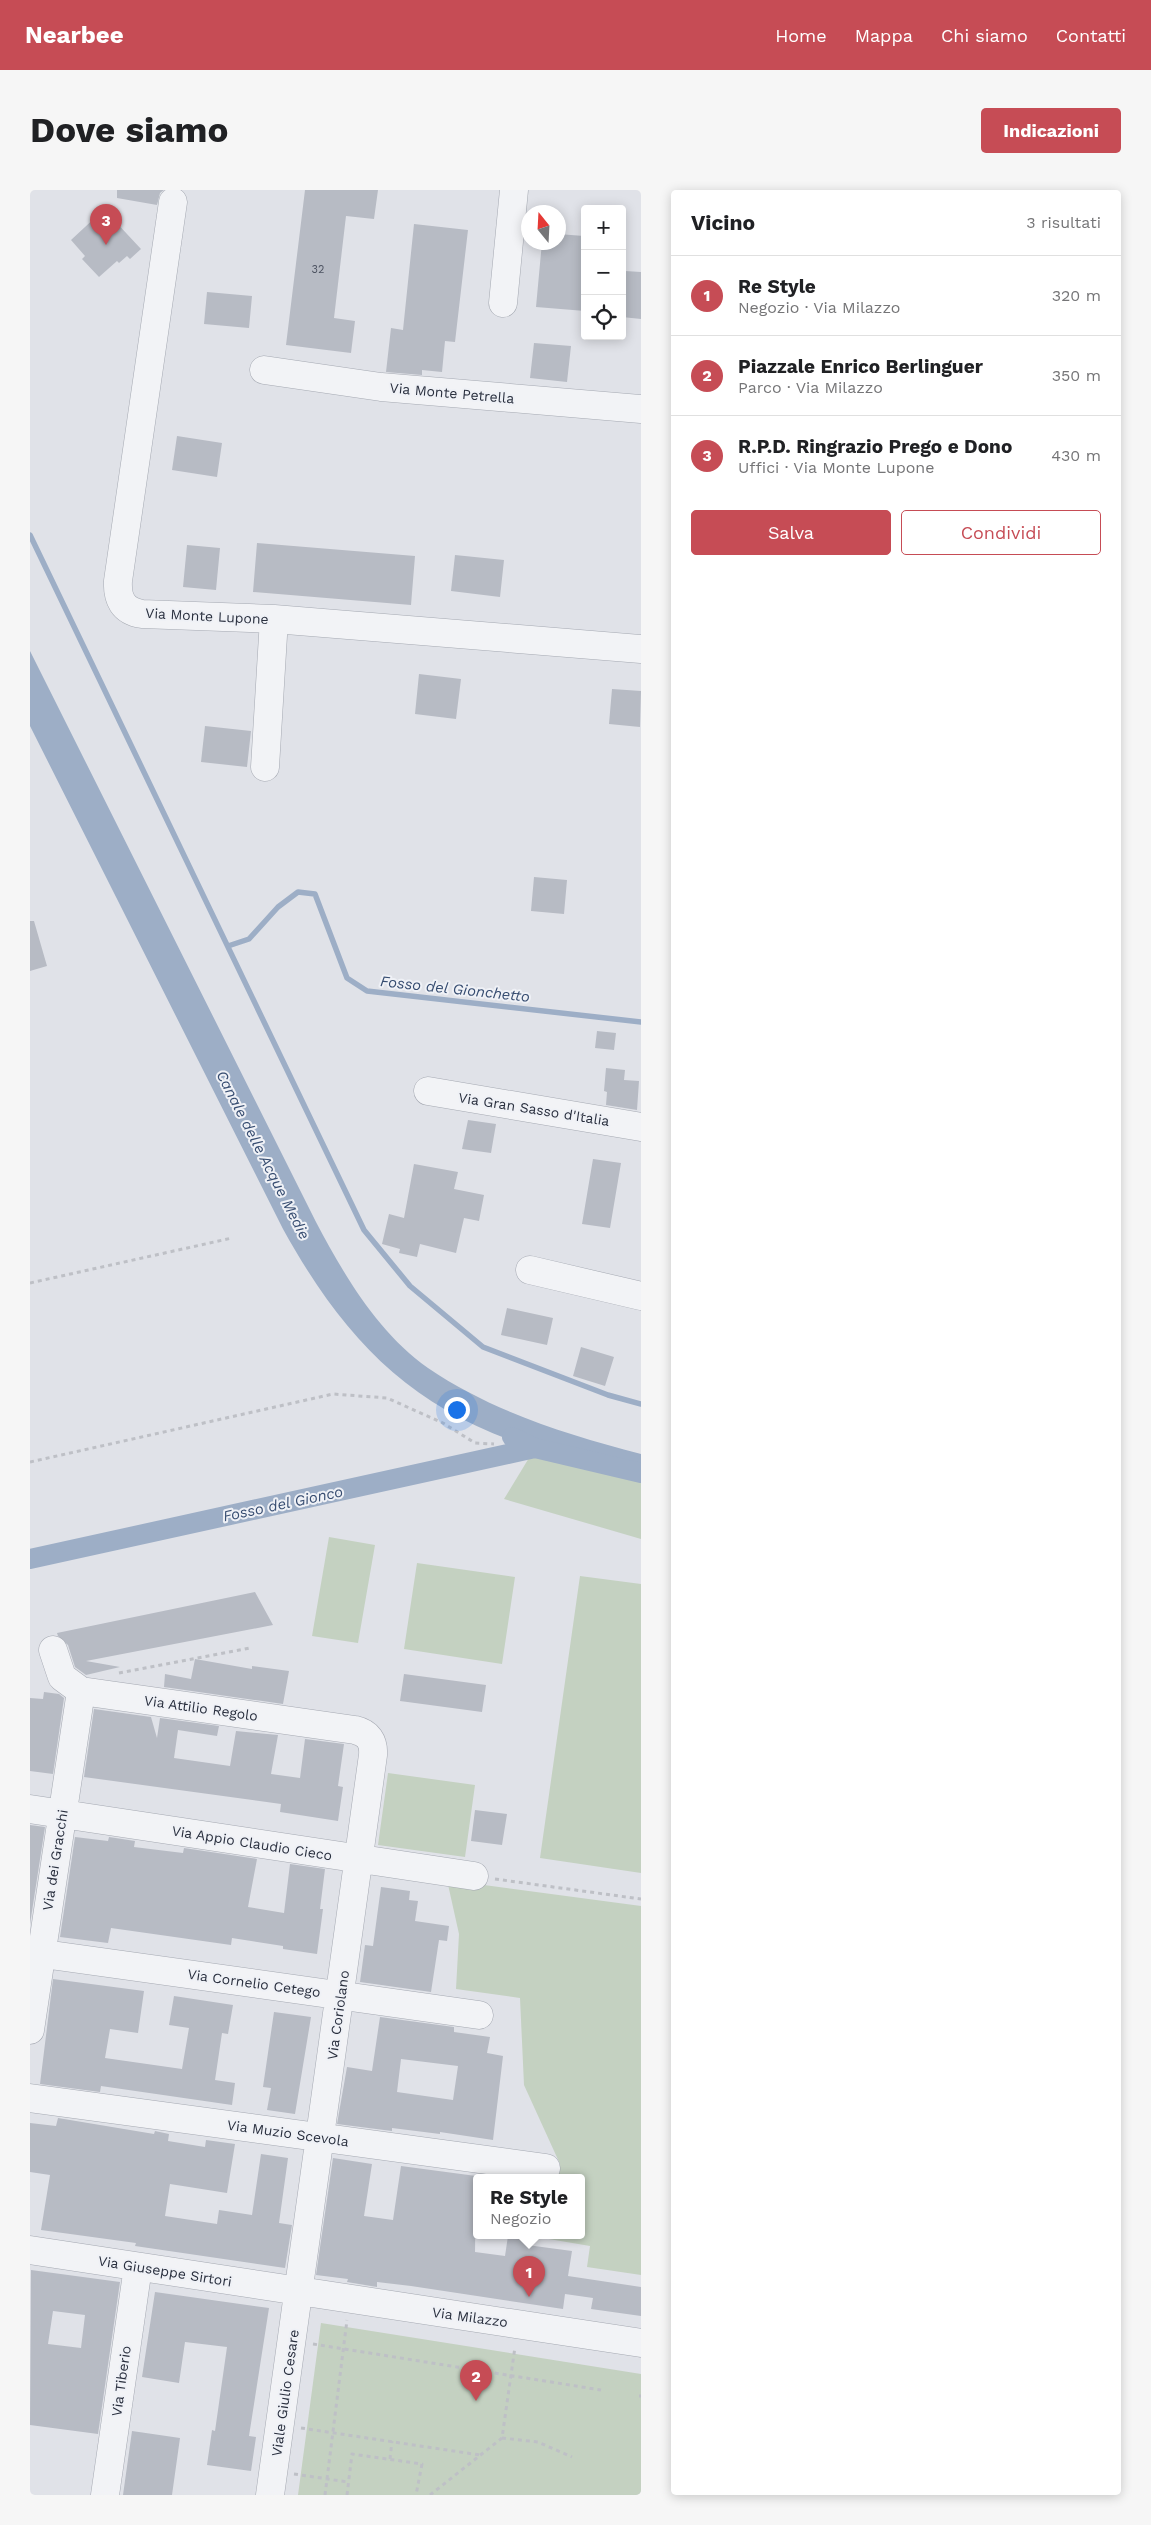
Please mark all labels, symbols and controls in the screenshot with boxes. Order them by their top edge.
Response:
text: Nearbee [25,21,124,49]
text: Home [775,25,827,46]
text: Mappa [855,25,913,46]
text: Chi siamo [941,25,1028,46]
text: Contatti [1056,25,1126,46]
button: Indicazioni [981,108,1121,153]
text: Dove siamo [30,109,228,151]
pin: 3 [90,204,122,245]
north arrow [521,205,566,250]
map controls [581,205,626,340]
button: + [581,205,626,250]
text: Vicino [691,210,755,235]
text: 3 risultati [1026,213,1101,232]
button: − [581,250,626,295]
house number: 32 [312,263,324,276]
text: Re Style [738,275,816,298]
text: 1 [704,286,710,305]
text: 320 m [1052,286,1101,305]
button: locate [581,295,626,340]
text: Negozio · Via Milazzo [738,298,900,317]
text: Piazzale Enrico Berlinguer [738,355,983,378]
text: 2 [702,366,712,385]
text: 350 m [1052,366,1101,385]
text: Parco · Via Milazzo [738,378,883,397]
street label: Via Monte Petrella [389,380,515,406]
text: R.P.D. Ringrazio Prego e Dono [738,435,1012,458]
text: 3 [702,446,712,465]
text: 430 m [1051,446,1101,465]
text: Uffici · Via Monte Lupone [738,458,934,477]
button: Salva [691,510,891,555]
button: Condividi [901,510,1101,555]
street label: Via Monte Lupone [145,605,269,627]
water label: Fosso del Gionchetto [379,972,531,1006]
water label: Canale delle Acque Medie [212,1068,314,1242]
street label: Via Gran Sasso d'Italia [457,1089,611,1129]
your location [444,1397,470,1423]
water label: Fosso del Gionco [221,1482,345,1526]
street label: Via Attilio Regolo [143,1692,259,1724]
street label: Via dei Gracchi [39,1808,71,1912]
street label: Via Appio Claudio Cieco [171,1822,333,1864]
street label: Via Cornelio Cetego [186,1966,322,2000]
street label: Via Coriolano [324,1969,352,2061]
street label: Via Muzio Scevola [226,2117,350,2149]
popup [473,2174,585,2239]
text: Re Style [490,2186,568,2209]
text: Negozio [490,2209,551,2228]
street label: Via Giuseppe Sirtori [97,2253,233,2289]
pin: 1 [513,2256,545,2297]
street label: Via Milazzo [431,2304,509,2330]
street label: Viale Giulio Cesare [268,2328,302,2458]
street label: Via Tiberio [108,2345,134,2417]
pin: 2 [460,2360,492,2401]

